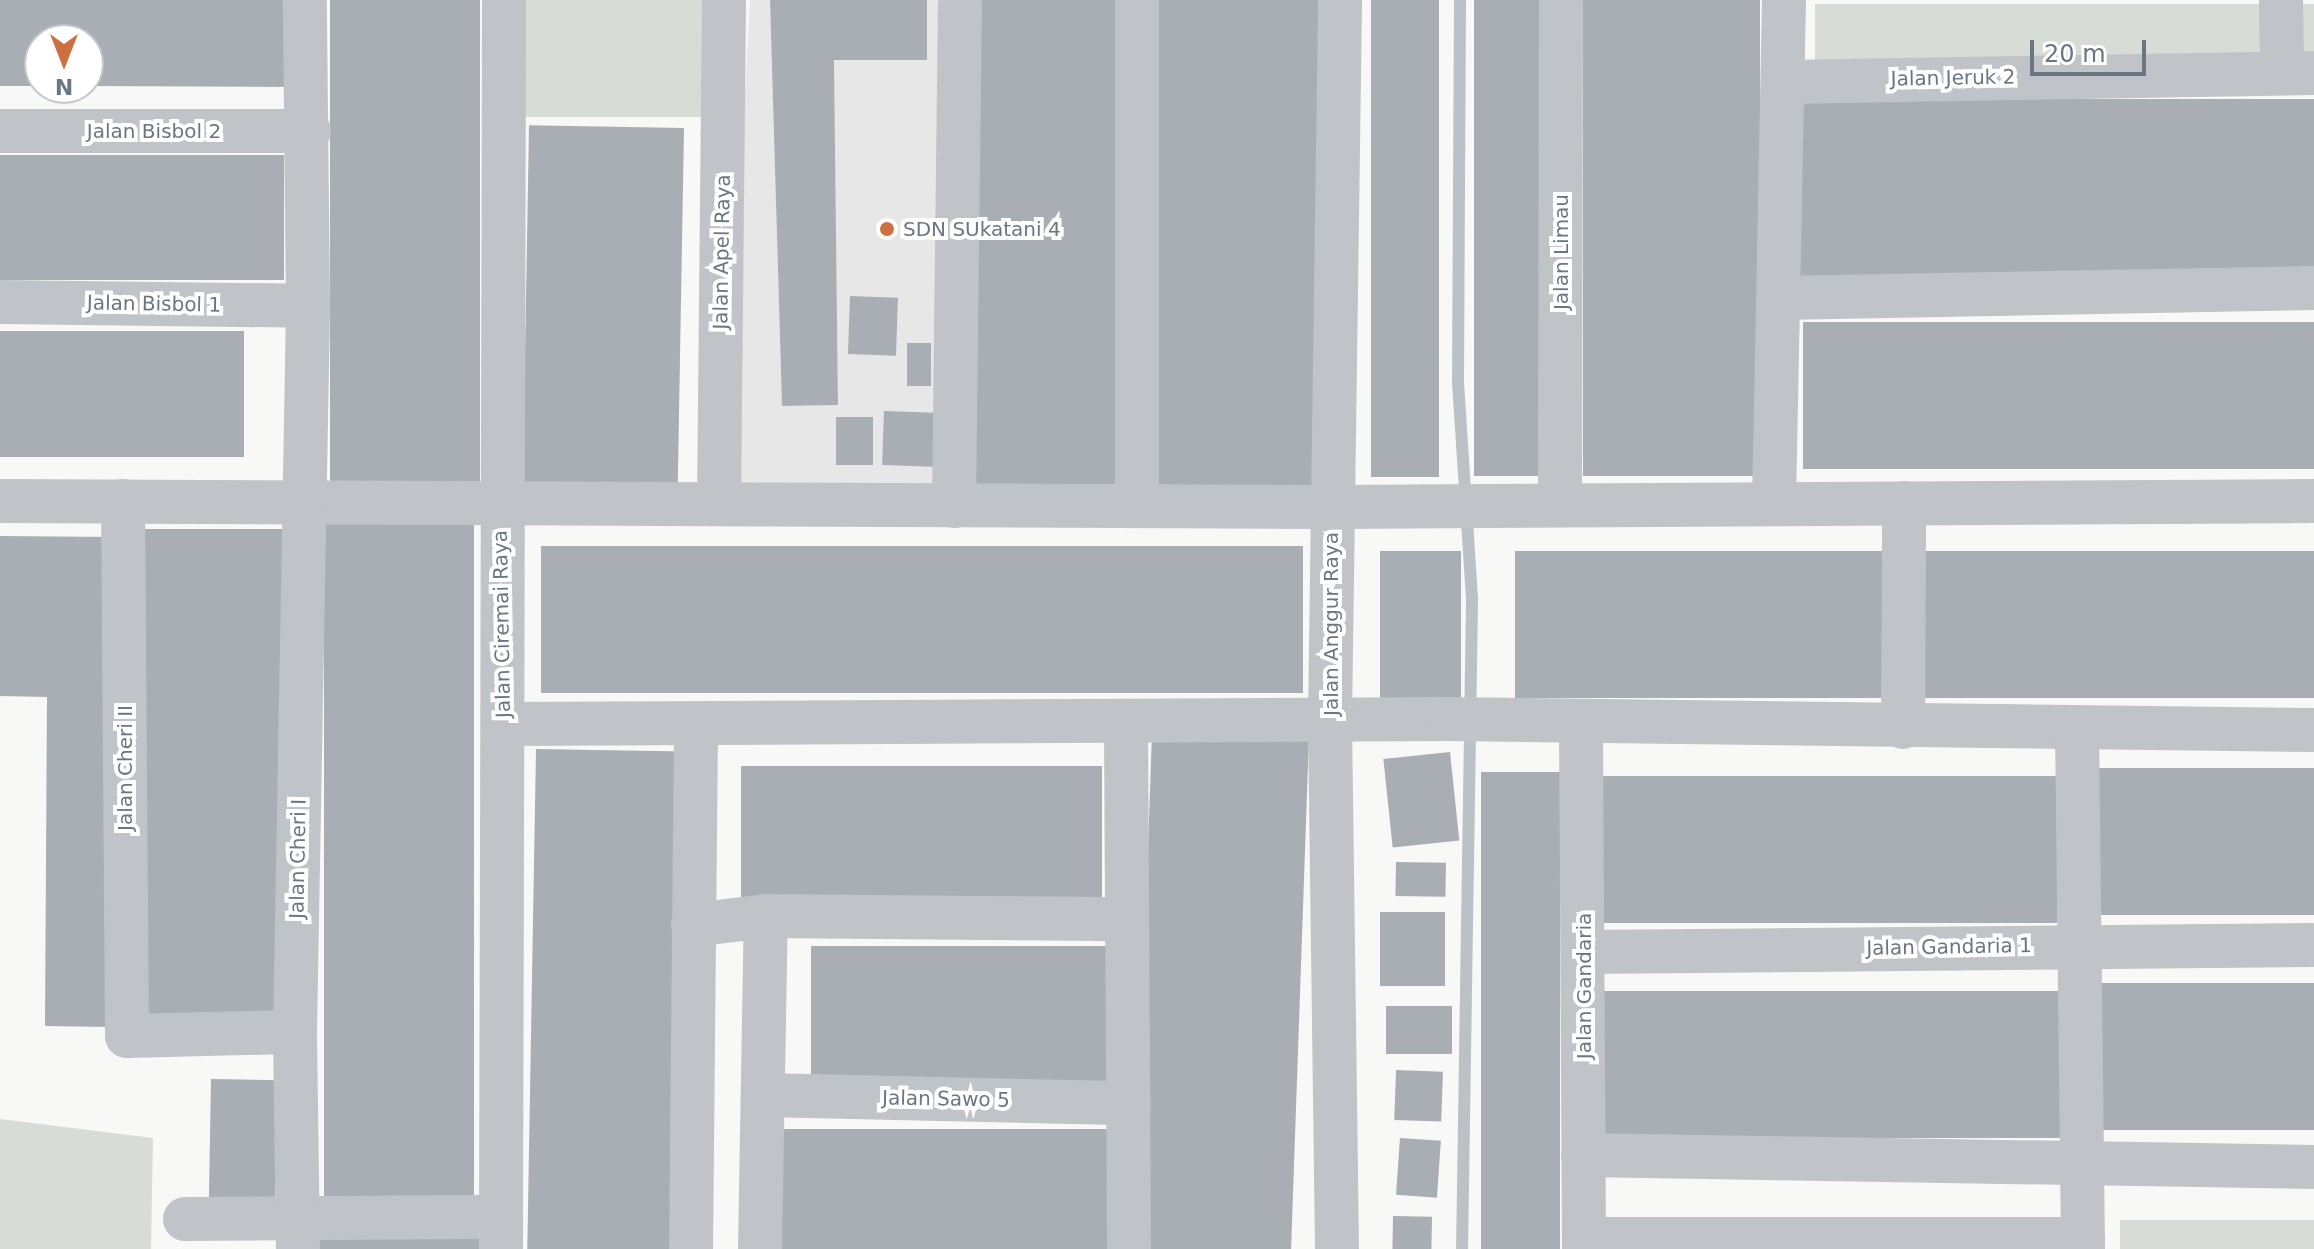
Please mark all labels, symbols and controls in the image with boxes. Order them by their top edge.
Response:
north arrow [24,24,104,104]
scale bar [2034,24,2150,74]
text: 20 m [2044,40,2106,68]
street label: Jalan Jeruk 2 [1890,65,2016,91]
text: N [55,74,73,99]
street label: Jalan Bisbol 2 [87,119,221,143]
street label: Jalan Apel Raya [709,174,735,330]
street label: Jalan Limau [1549,194,1573,310]
place label: SDN SUkatani 4 [903,217,1061,241]
marker: SDN SUkatani 4 [878,220,896,238]
street label: Jalan Bisbol 1 [87,291,221,317]
street label: Jalan Ciremai Raya [488,530,516,718]
street label: Jalan Anggur Raya [1319,532,1343,716]
street label: Jalan Cheri II [113,705,137,831]
street label: Jalan Cheri I [285,799,311,919]
street label: Jalan Gandaria [1572,913,1596,1059]
street label: Jalan Gandaria 1 [1866,934,2032,960]
street label: Jalan Sawo 5 [882,1086,1010,1112]

